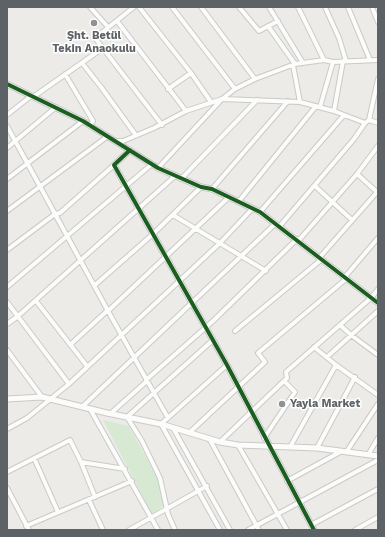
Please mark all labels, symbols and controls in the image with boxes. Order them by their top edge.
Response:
marker: Şht. Betül Tekin Anaokulu [89,18,99,28]
place label: Şht. Betül Tekin Anaokulu [52,29,136,55]
place label: Yayla Market [290,397,360,411]
marker: Yayla Market [277,399,287,409]

